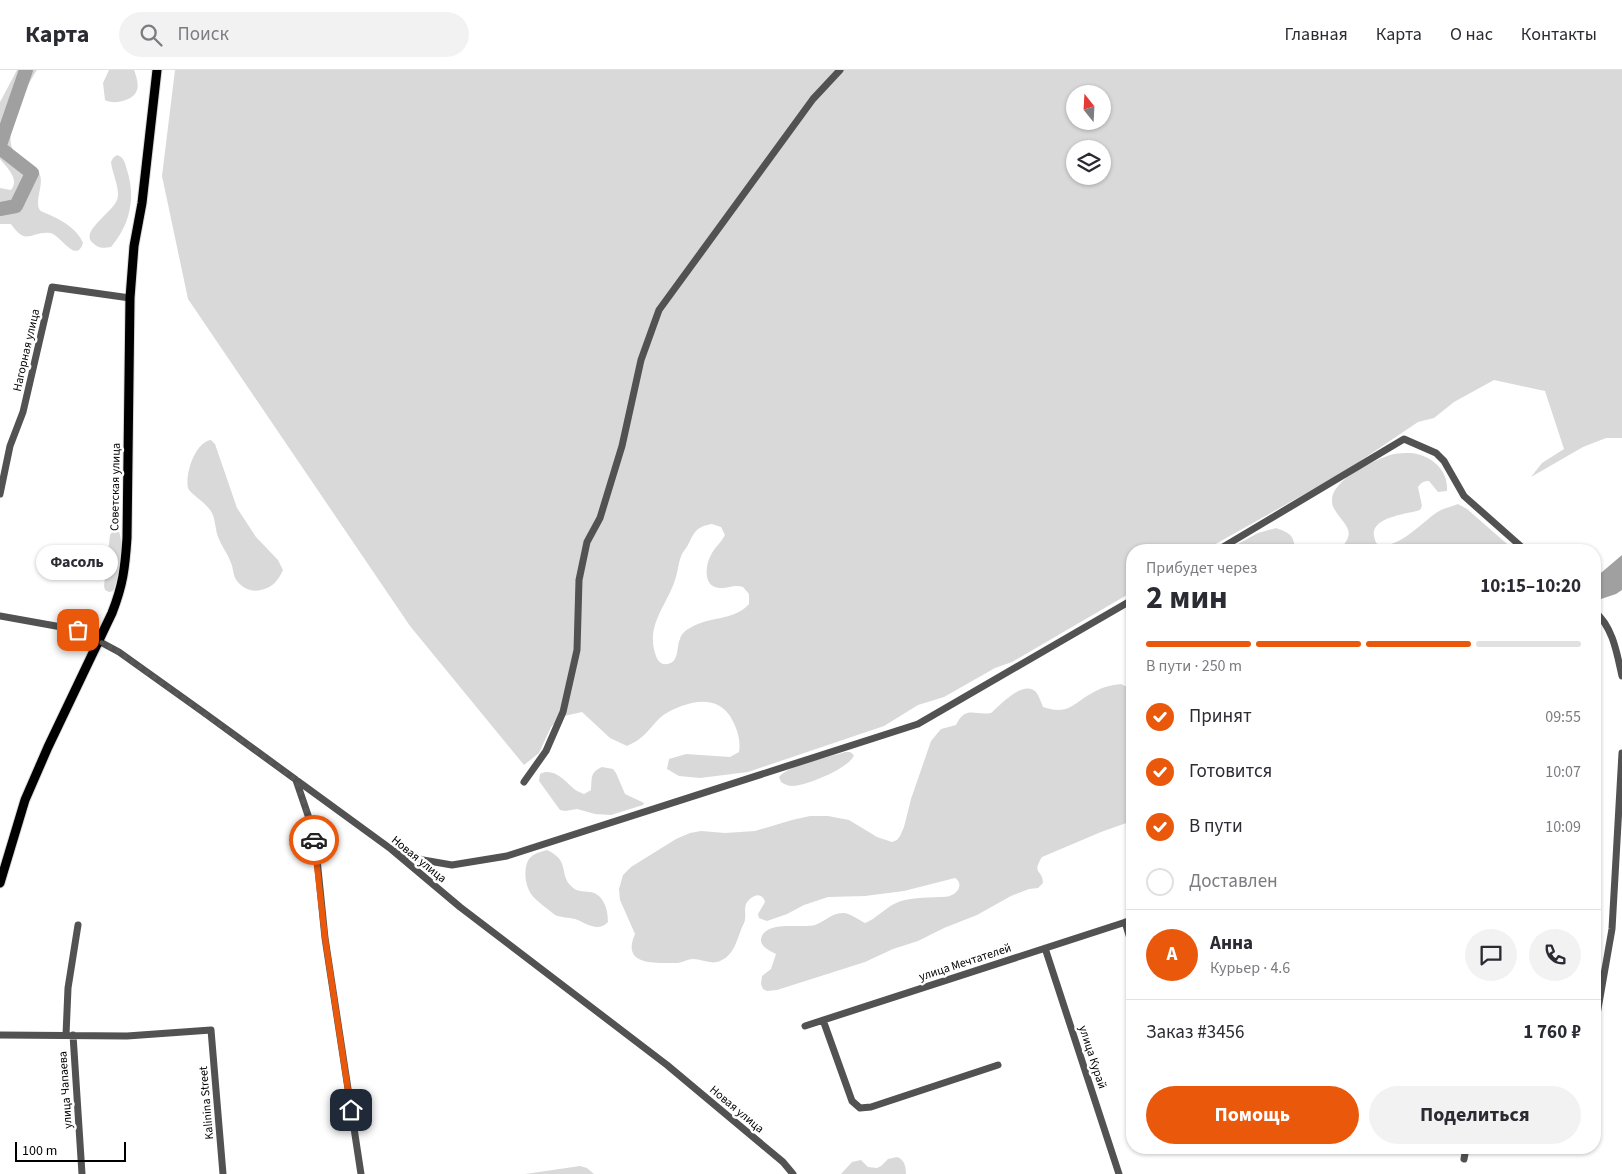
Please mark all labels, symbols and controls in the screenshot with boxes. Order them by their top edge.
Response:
search box [119,12,469,57]
text: Карта [25,17,89,52]
icon: search [137,21,165,49]
text: Поиск [177,21,229,48]
text: Главная [1285,22,1348,47]
text: Карта [1376,22,1422,47]
text: О нас [1450,22,1493,47]
text: Контакты [1521,22,1597,47]
north arrow [1066,85,1111,130]
map controls [1066,85,1111,185]
button: layers [1066,140,1111,185]
street label: Нагорная улица [9,307,44,393]
street label: Советская улица [106,443,125,531]
callout: Фасоль [37,545,119,580]
text: Фасоль [50,551,104,573]
text: Прибудет через [1146,557,1257,579]
text: 10:15–10:20 [1480,573,1581,600]
text: 2 мин [1146,575,1228,621]
pin [57,609,99,651]
icon: bag [64,616,92,644]
text: В пути · 250 m [1146,655,1242,677]
icon: check [1146,703,1174,731]
text: Принят [1189,703,1252,730]
text: 09:55 [1545,706,1581,728]
icon: check [1146,758,1174,786]
text: Готовится [1189,758,1272,785]
text: 10:07 [1545,761,1581,783]
icon: check [1146,813,1174,841]
text: В пути [1189,813,1243,840]
courier [289,815,339,865]
text: 10:09 [1545,816,1581,838]
icon: car [300,826,328,854]
street label: Новая улица [387,832,450,887]
text: Доставлен [1189,868,1278,895]
button: chat [1465,929,1517,981]
button: phone [1529,929,1581,981]
text: Анна [1210,930,1253,957]
street label: улица Мечтателей [917,940,1014,985]
text: А [1167,941,1177,968]
text: Курьер · 4.6 [1210,957,1290,979]
text: Заказ #3456 [1146,1019,1245,1046]
text: 1 760 ₽ [1523,1019,1581,1046]
street label: улица Курай [1074,1023,1111,1091]
street label: улица Чапаева [54,1051,77,1129]
street label: Kalinina Street [195,1066,218,1140]
street label: Новая улица [706,1081,768,1137]
button: Помощь [1146,1086,1359,1144]
button: Поделиться [1369,1086,1581,1144]
pin [330,1089,372,1131]
icon: home [337,1096,365,1124]
scale bar [15,1139,126,1162]
text: 100 m [22,1141,57,1161]

